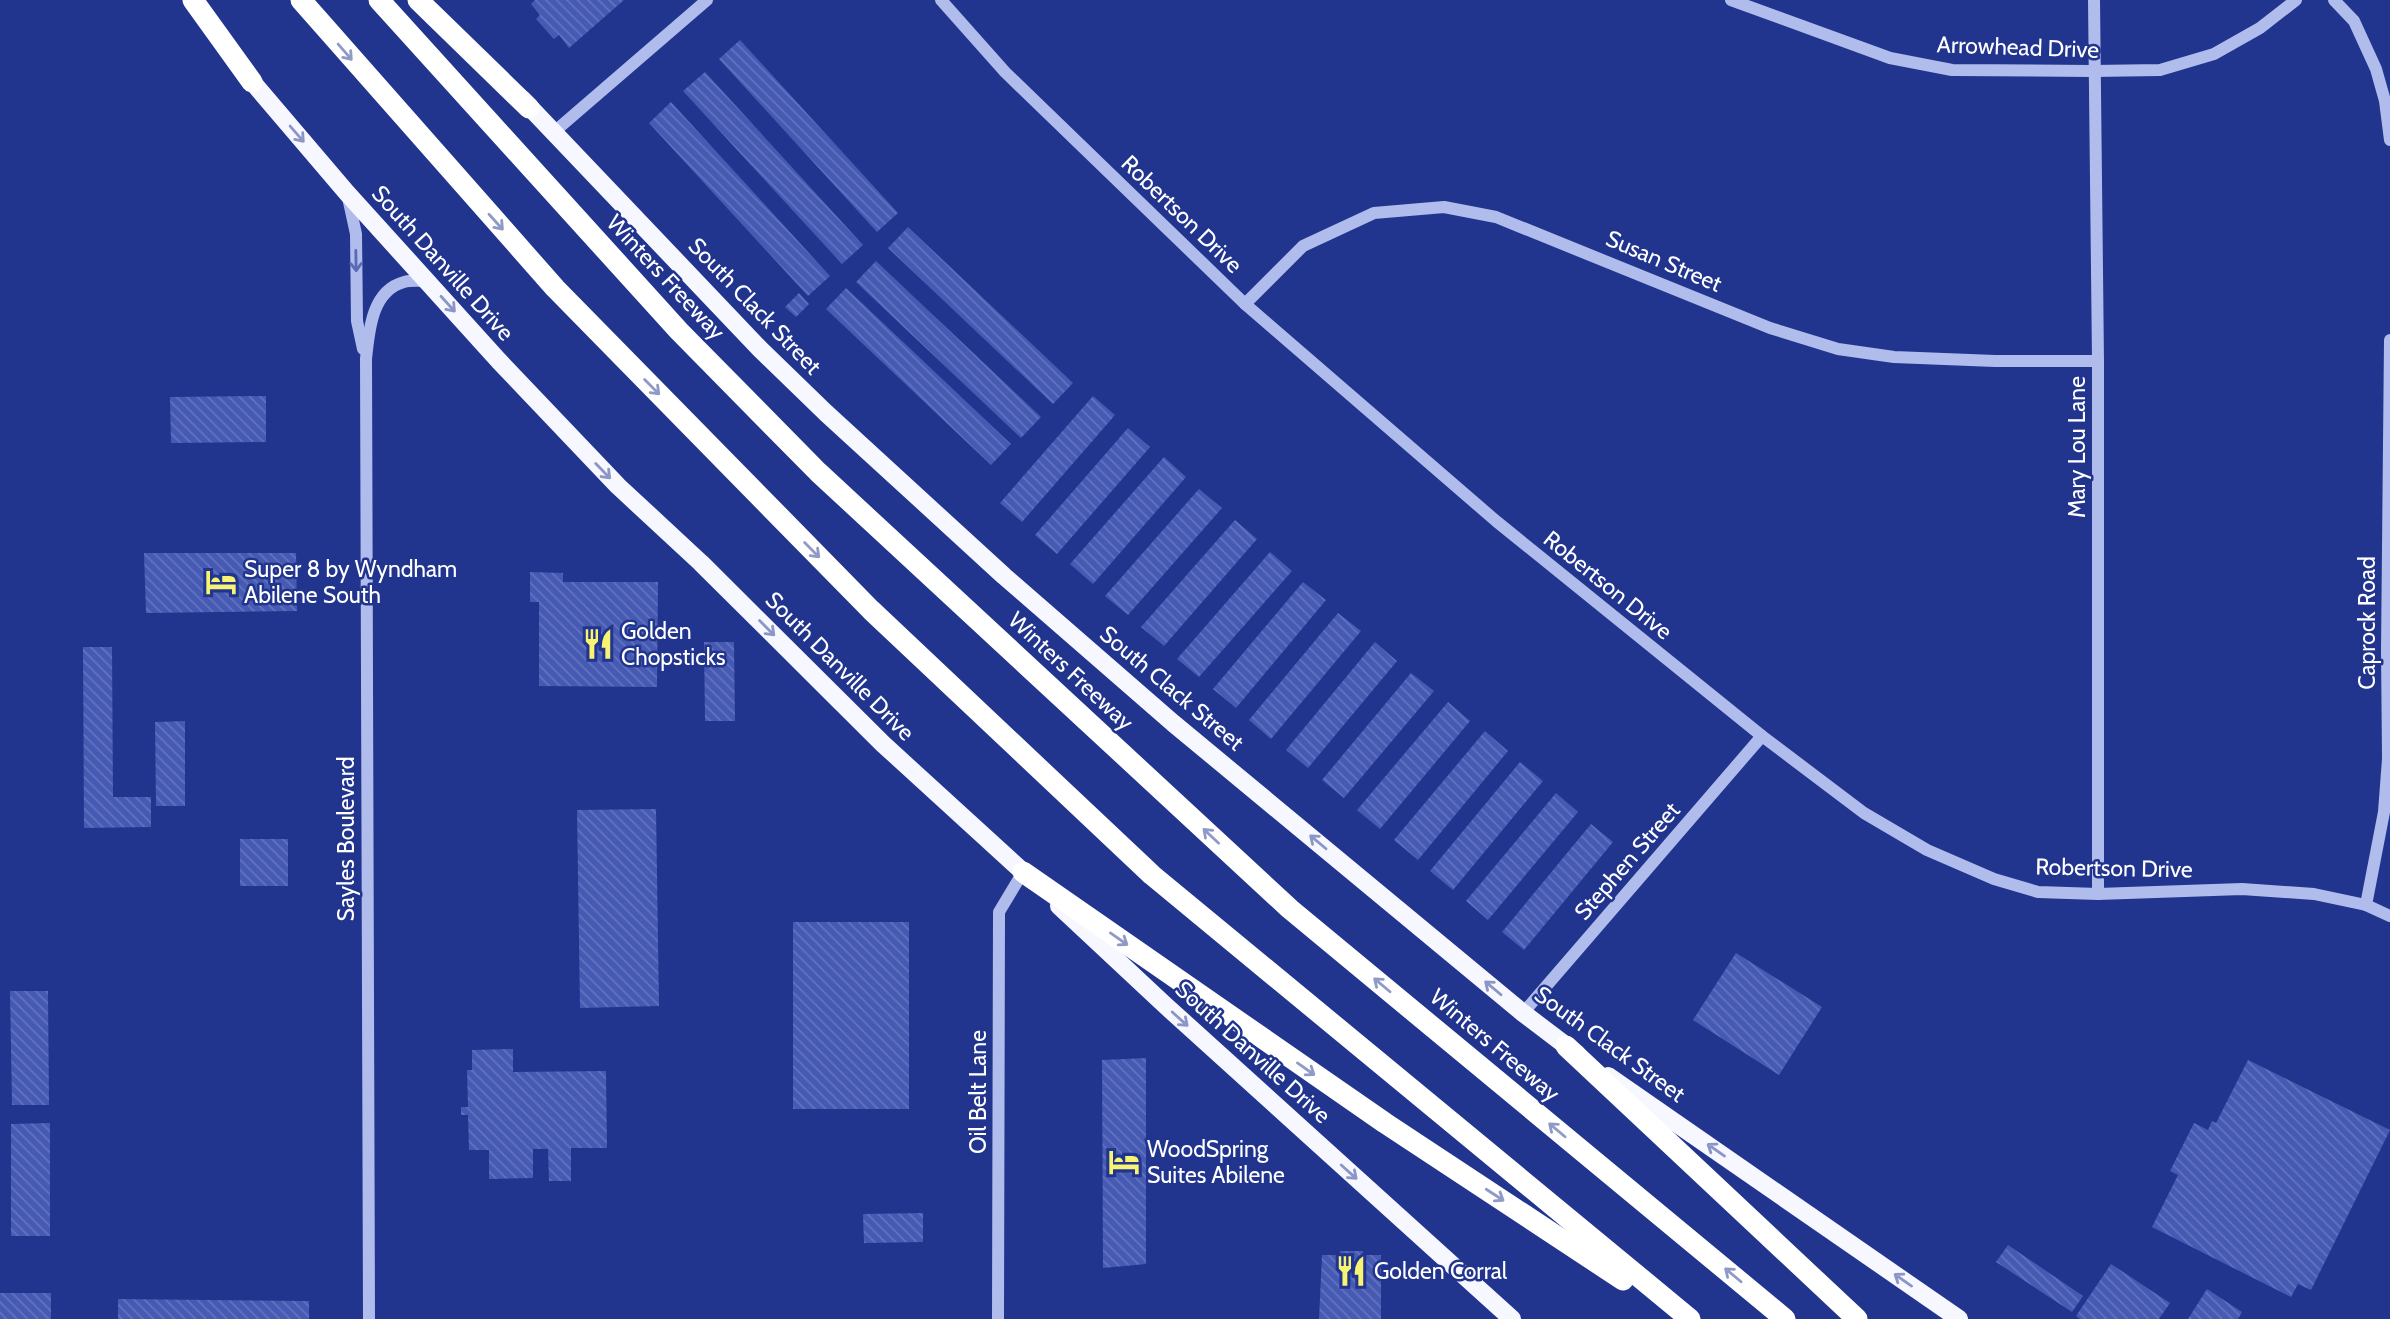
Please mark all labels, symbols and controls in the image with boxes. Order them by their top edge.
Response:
street label: Arrowhead Drive [1936,30,2100,64]
one-way arrow [337,42,353,60]
one-way arrow [289,125,305,143]
street label: Robertson Drive [1116,149,1249,279]
street label: South Danville Drive [366,180,520,347]
street label: Winters Freeway [601,209,731,346]
one-way arrow [488,213,504,231]
street label: Susan Street [1602,224,1726,298]
street label: South Clack Street [683,232,827,380]
one-way arrow [350,249,363,272]
one-way arrow [440,295,456,313]
street label: Mary Lou Lane [2063,376,2091,518]
one-way arrow [644,379,661,396]
one-way arrow [594,461,611,479]
street label: Robertson Drive [1538,525,1678,646]
one-way arrow [803,541,820,558]
place label: Super 8 by Wyndham Abilene South [244,555,457,609]
street label: Caprock Road [2353,556,2381,690]
hotel icon: Super 8 by Wyndham Abilene South [204,565,238,599]
street label: South Danville Drive [760,586,920,746]
street label: Winters Freeway [1003,606,1140,736]
place label: Golden Chopsticks [621,617,726,671]
one-way arrow [758,620,775,637]
street label: South Clack Street [1094,620,1250,756]
restaurant icon: Golden Chopsticks [581,627,615,661]
street label: Sayles Boulevard [332,757,360,921]
street label: Stephen Street [1568,796,1686,926]
one-way arrow [1203,827,1220,844]
one-way arrow [1309,834,1327,850]
street label: Robertson Drive [2035,853,2193,883]
one-way arrow [1109,932,1128,946]
street label: South Danville Drive [1170,975,1337,1129]
one-way arrow [1374,977,1392,993]
one-way arrow [1484,980,1502,996]
street label: South Clack Street [1529,980,1691,1108]
street label: Winters Freeway [1424,983,1566,1108]
one-way arrow [1171,1011,1189,1027]
street label: Oil Belt Lane [964,1030,992,1154]
one-way arrow [1296,1062,1315,1076]
one-way arrow [1549,1122,1567,1138]
place label: WoodSpring Suites Abilene [1147,1135,1285,1189]
one-way arrow [1707,1143,1726,1157]
hotel icon: WoodSpring Suites Abilene [1107,1145,1141,1179]
one-way arrow [1340,1163,1357,1180]
one-way arrow [1485,1188,1504,1203]
restaurant icon: Golden Corral [1334,1254,1368,1288]
place label: Golden Corral [1374,1257,1508,1285]
one-way arrow [1724,1268,1742,1283]
one-way arrow [1894,1273,1913,1287]

